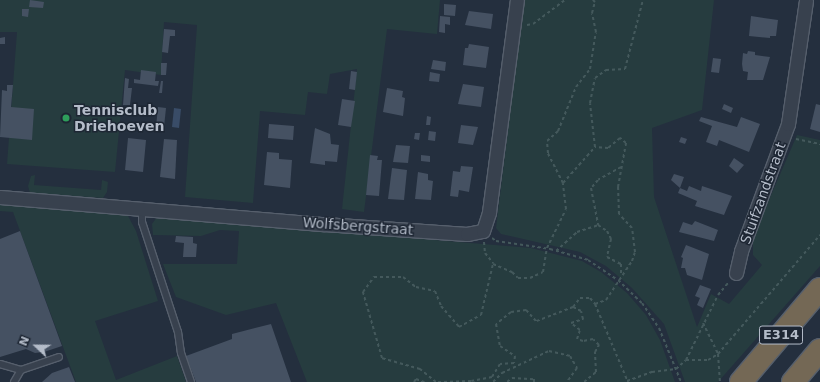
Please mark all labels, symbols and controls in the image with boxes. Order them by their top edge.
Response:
place label: Tennisclub Driehoeven [74,102,164,134]
marker: Tennisclub Driehoeven [61,113,71,123]
street label: Stuifzandstraat [737,140,789,246]
street label: Wolfsbergstraat [302,214,414,238]
road number: E314 [758,324,804,346]
north arrow [16,326,56,366]
text: N [17,335,32,348]

